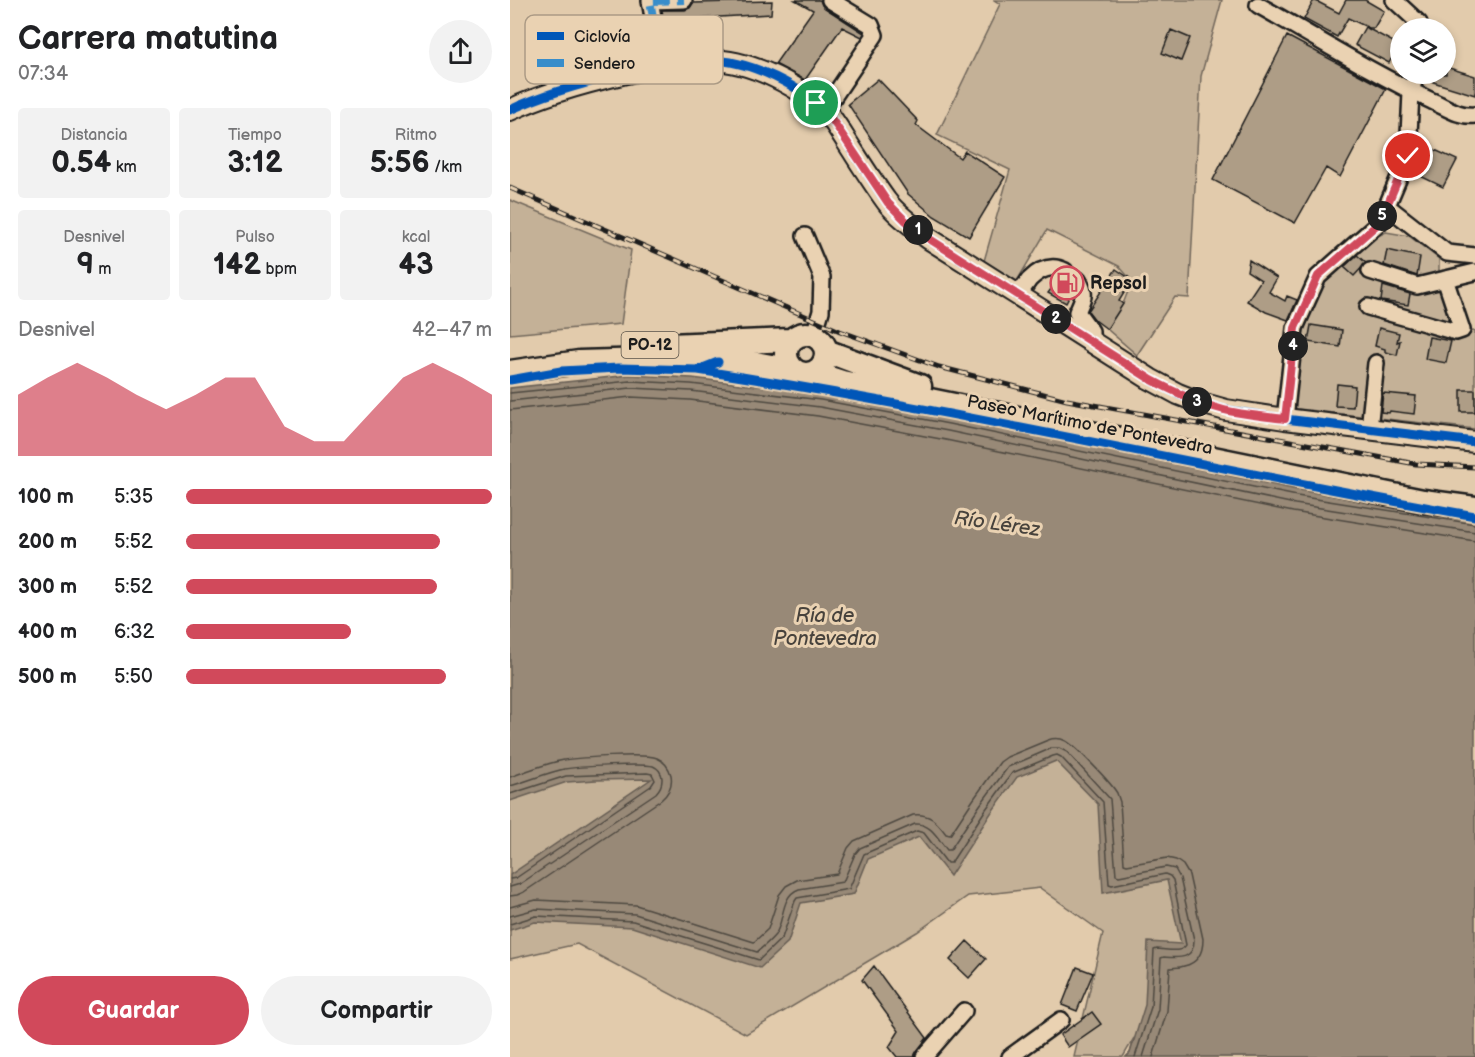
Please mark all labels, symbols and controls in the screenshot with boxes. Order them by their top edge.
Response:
legend [525,15,723,84]
map controls [1390,18,1456,84]
button: layers [1390,18,1456,84]
text: Carrera matutina [18,19,278,59]
button: share [429,20,492,83]
text: Ciclovía [574,28,631,47]
text: Sendero [574,55,635,74]
text: 07:34 [18,62,68,86]
pin [790,77,841,128]
icon: arrive [799,86,832,119]
text: Distancia [60,126,128,145]
text: Tiempo [228,126,282,145]
text: Ritmo [395,126,437,145]
pin [1382,130,1433,181]
icon: check [1391,139,1424,172]
text: 0.54 [51,145,111,181]
text: 3:12 [227,145,283,181]
text: 5:56 [370,145,430,181]
text: km [111,158,137,177]
text: /km [430,158,462,177]
pin: 5 [1367,201,1397,231]
text: 5 [1377,206,1387,225]
pin: 1 [903,215,933,245]
text: 1 [915,220,921,239]
text: Desnivel [63,228,125,247]
text: Pulso [235,228,275,247]
text: kcal [402,228,430,247]
text: 9 [76,247,94,283]
text: 142 [213,247,261,283]
text: 43 [398,247,434,283]
text: m [94,260,112,279]
text: bpm [261,260,297,279]
fuel station icon: Repsol [1049,265,1085,301]
place label: Repsol [1090,273,1147,294]
pin: 2 [1041,304,1071,334]
text: 2 [1051,309,1061,328]
text: Desnivel [18,318,95,342]
text: 42–47 m [412,318,492,342]
pin: 4 [1278,331,1308,361]
road number: PO-12 [622,332,678,358]
text: 4 [1288,336,1298,355]
pin: 3 [1182,387,1212,417]
street label: Paseo Marítimo de Pontevedra [965,391,1215,459]
text: 3 [1192,392,1202,411]
text: 100 m [18,485,74,509]
text: 5:35 [114,485,153,509]
water label: Río Lérez [953,506,1042,542]
text: 200 m [18,530,77,554]
text: 5:52 [114,530,153,554]
text: 300 m [18,575,77,599]
text: 5:52 [114,575,153,599]
water label: Ría de Pontevedra [773,604,877,651]
text: 400 m [18,620,77,644]
text: 6:32 [114,620,154,644]
text: 500 m [18,665,77,689]
text: 5:50 [114,665,153,689]
button: Guardar [18,976,249,1045]
button: Compartir [261,976,492,1045]

